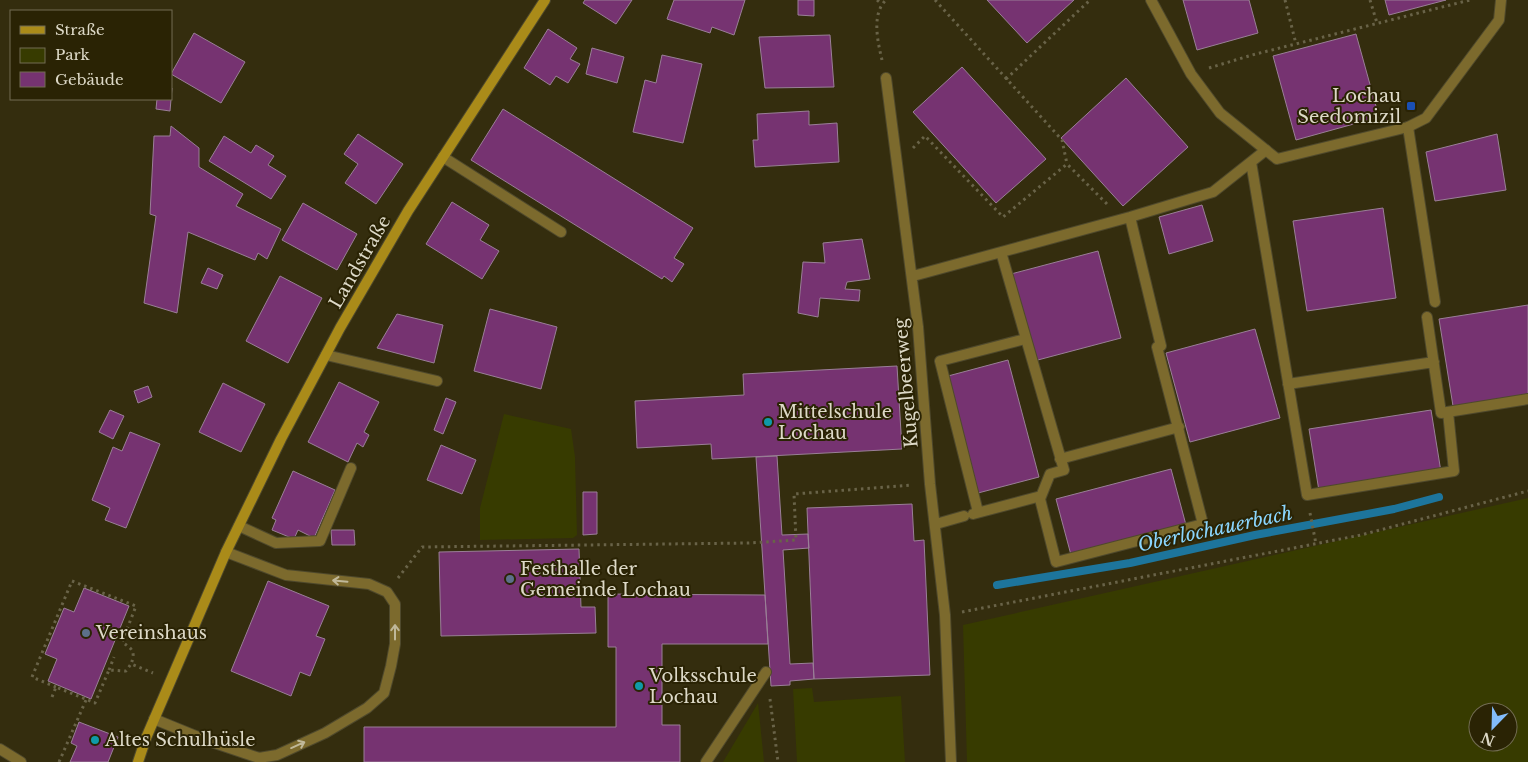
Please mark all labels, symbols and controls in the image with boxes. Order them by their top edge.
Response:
legend [10,10,172,100]
text: Straße [55,20,105,39]
text: Park [55,45,91,64]
text: Gebäude [55,70,124,89]
place label: Lochau Seedomizil [1297,85,1401,128]
marker: Lochau Seedomizil [1405,100,1417,112]
street label: Landstraße [325,212,395,312]
street label: Kugelbeerweg [889,317,923,449]
place label: Mittelschule Lochau [778,401,892,444]
marker: Mittelschule Lochau [762,416,774,428]
water label: Oberlochauerbach [1136,501,1295,557]
place label: Festhalle der Gemeinde Lochau [520,558,691,601]
marker: Festhalle der Gemeinde Lochau [504,573,516,585]
one-way arrow [332,577,348,586]
place label: Vereinshaus [95,622,207,644]
one-way arrow [390,625,400,641]
marker: Vereinshaus [80,627,92,639]
place label: Volksschule Lochau [648,665,757,708]
marker: Volksschule Lochau [633,680,645,692]
north arrow [1468,702,1518,752]
text: N [1478,728,1497,750]
place label: Altes Schulhüsle [104,729,256,751]
marker: Altes Schulhüsle [89,734,101,746]
one-way arrow [290,739,305,749]

